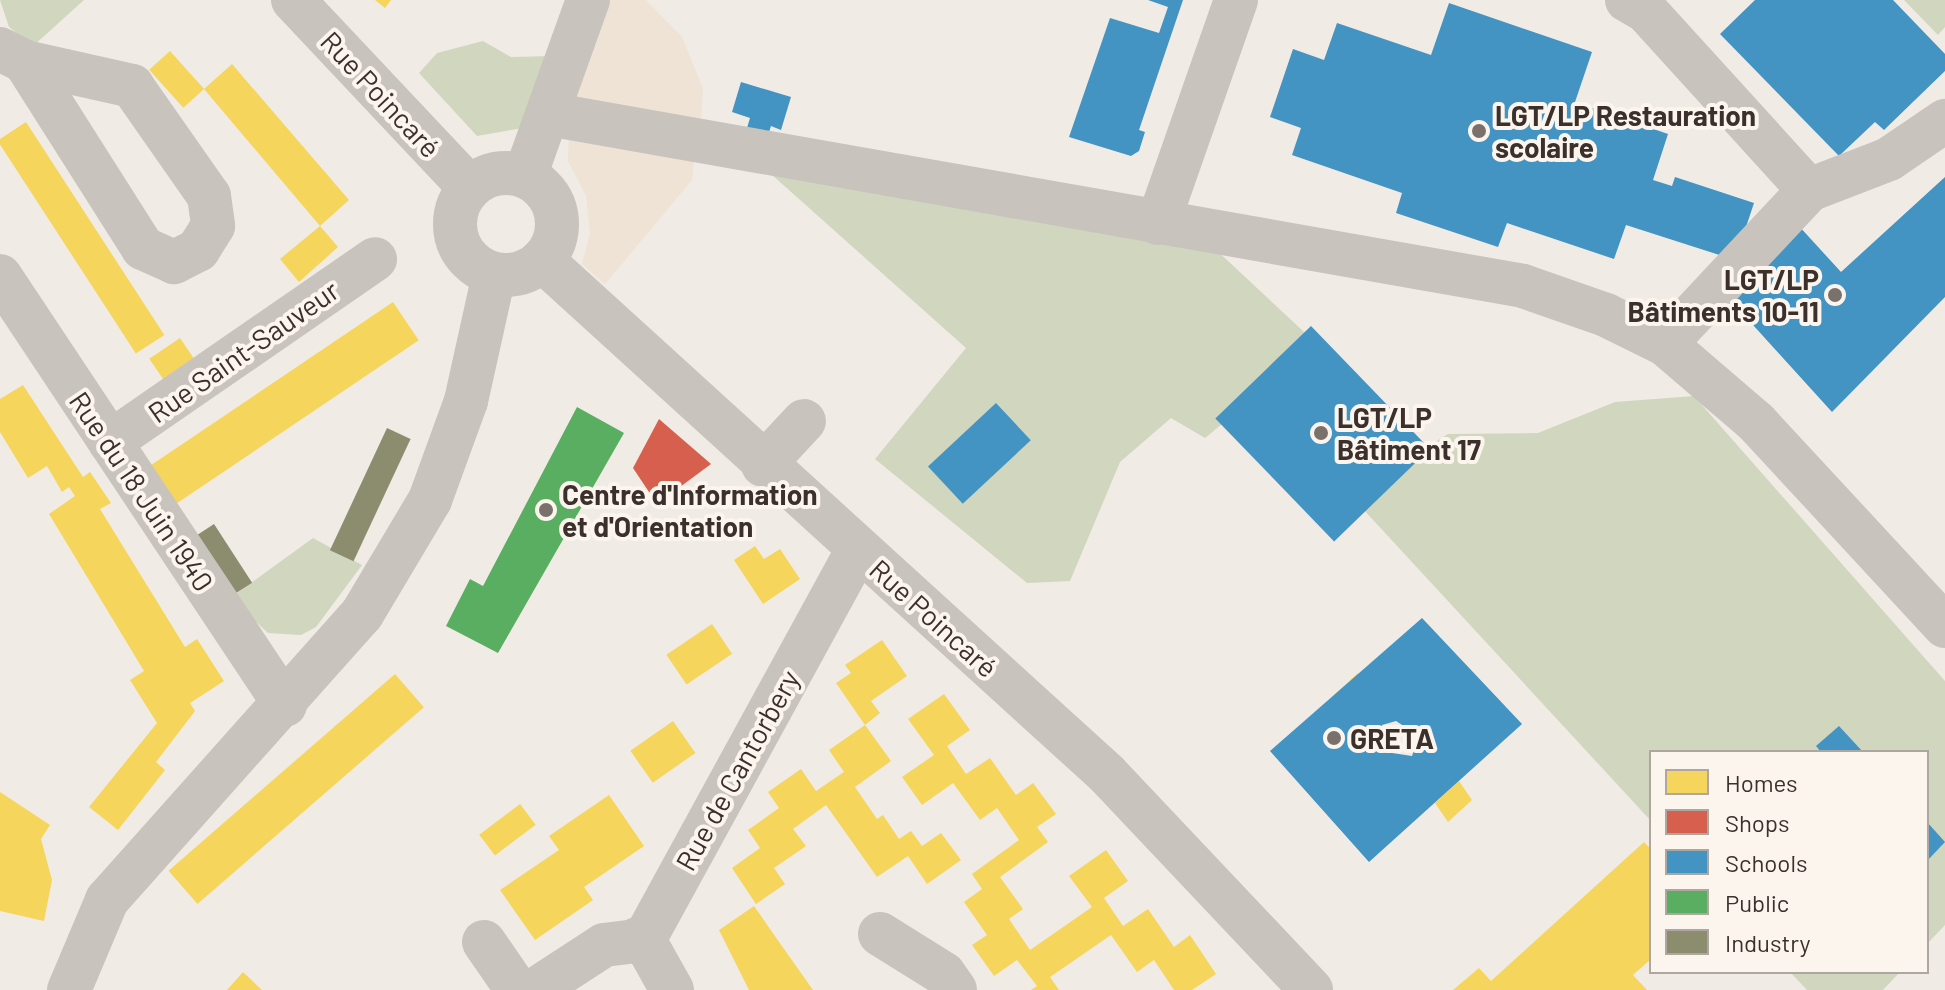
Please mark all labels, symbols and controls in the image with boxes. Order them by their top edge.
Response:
street label: Rue Poincaré [314,24,448,164]
place label: LGT/LP Restauration scolaire [1495,98,1756,164]
marker: LGT/LP Restauration scolaire [1470,122,1488,140]
place label: LGT/LP Bâtiments 10-11 [1628,262,1819,328]
street label: Rue Saint-Sauveur [141,273,345,429]
marker: LGT/LP Bâtiments 10-11 [1826,286,1844,304]
street label: Rue du 18 Juin 1940 [63,385,221,597]
place label: LGT/LP Bâtiment 17 [1337,400,1481,466]
marker: LGT/LP Bâtiment 17 [1312,424,1330,442]
place label: Centre d'Information et d'Orientation [562,477,818,543]
marker: Centre d'Information et d'Orientation [537,501,555,519]
street label: Rue Poincaré [863,552,1005,684]
street label: Rue de Cantorbery [668,664,806,876]
place label: GRETA [1350,721,1434,755]
marker: GRETA [1325,729,1343,747]
legend [1649,750,1929,974]
text: Homes [1725,768,1798,797]
text: Shops [1725,808,1790,837]
text: Schools [1725,848,1808,877]
text: Public [1725,888,1789,917]
text: Industry [1725,928,1811,957]

